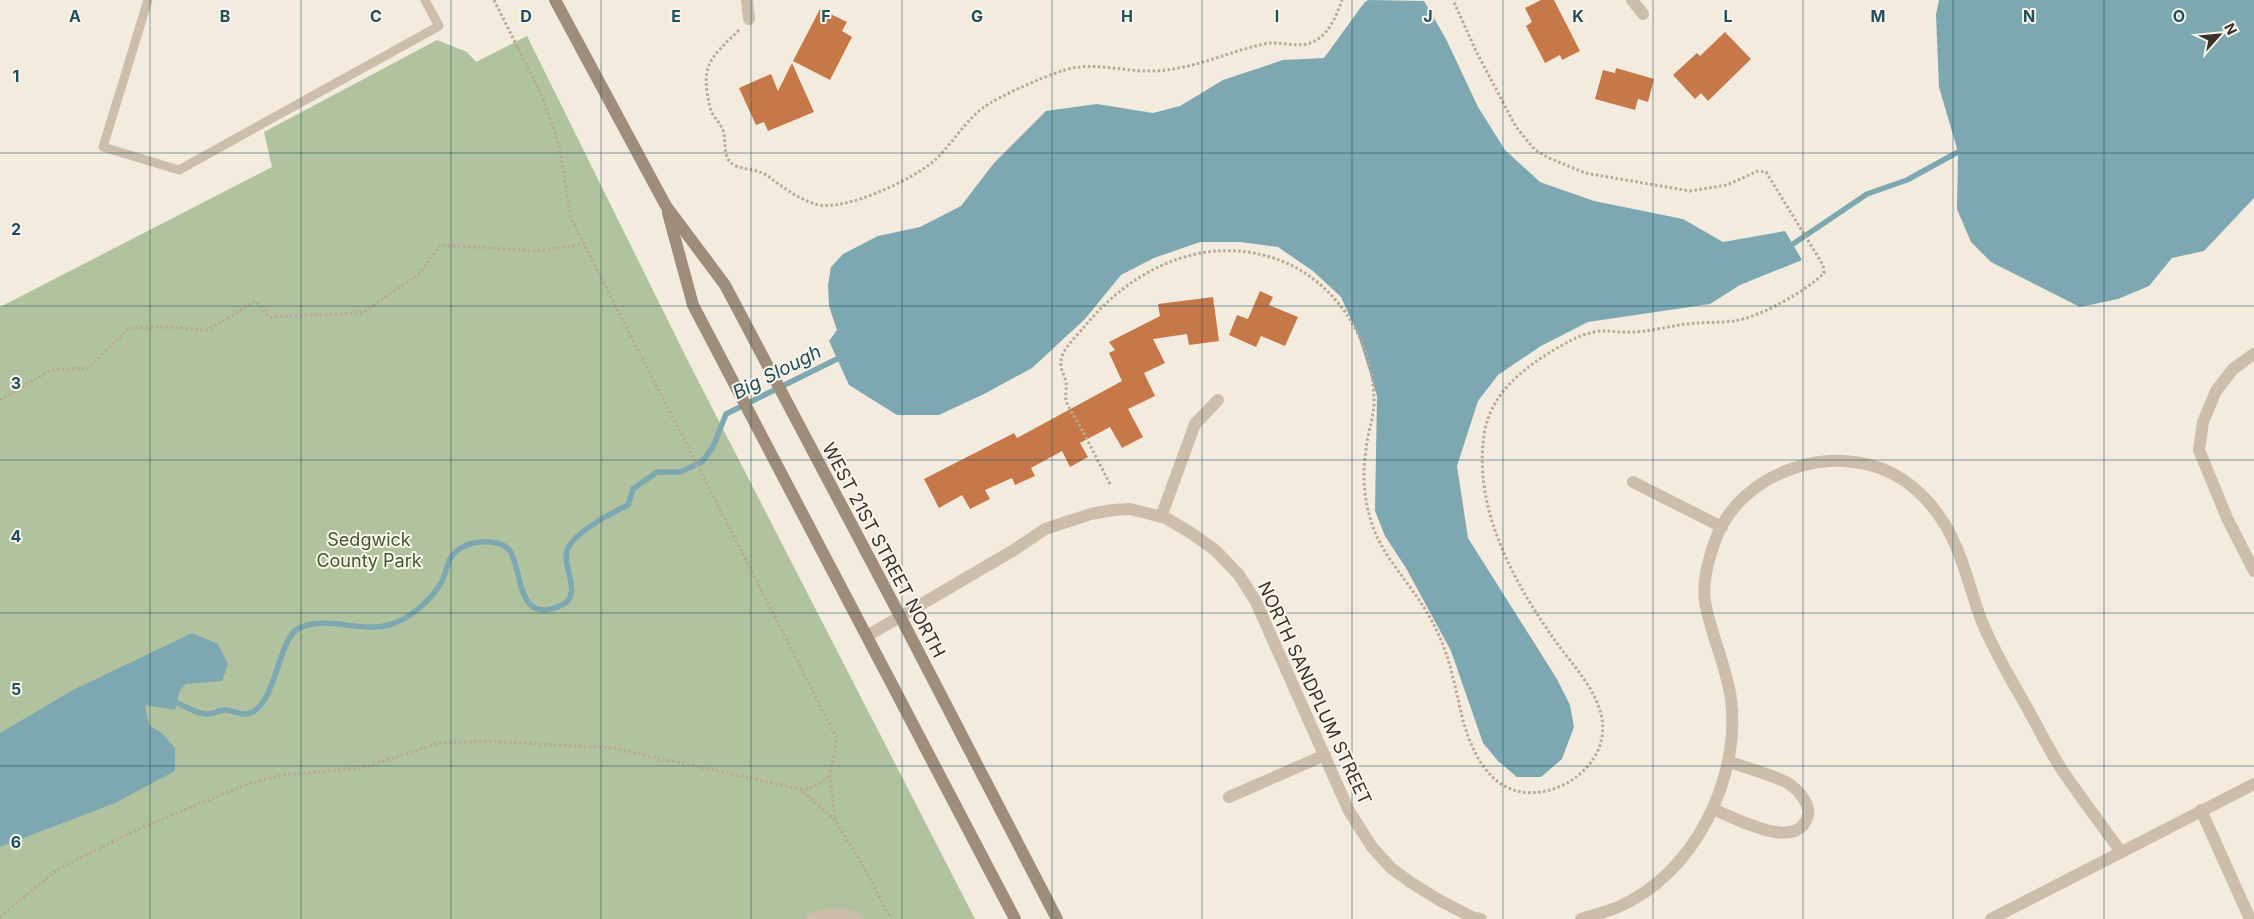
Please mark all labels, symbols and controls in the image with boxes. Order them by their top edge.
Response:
text: A [69,6,81,26]
text: B [220,6,230,26]
text: C [370,6,382,26]
text: D [520,6,532,26]
text: E [671,6,681,26]
text: F [821,6,831,26]
text: G [971,6,983,26]
text: H [1121,6,1133,26]
text: I [1275,6,1279,26]
text: J [1423,6,1433,26]
text: K [1572,6,1584,26]
text: L [1723,6,1733,26]
text: M [1871,6,1885,26]
text: N [2023,6,2035,26]
text: O [2173,6,2185,26]
north arrow [2194,10,2244,60]
text: N [2221,20,2241,37]
text: 1 [13,66,19,86]
text: 2 [11,219,21,239]
water label: Big Slough [729,340,825,404]
text: 3 [11,373,21,393]
street label: WEST 21ST STREET NORTH [818,439,950,661]
text: 4 [11,526,22,546]
park label: Sedgwick County Park [316,529,422,571]
street label: NORTH SANDPLUM STREET [1254,578,1376,808]
text: 5 [11,679,21,699]
text: 6 [11,832,21,852]

